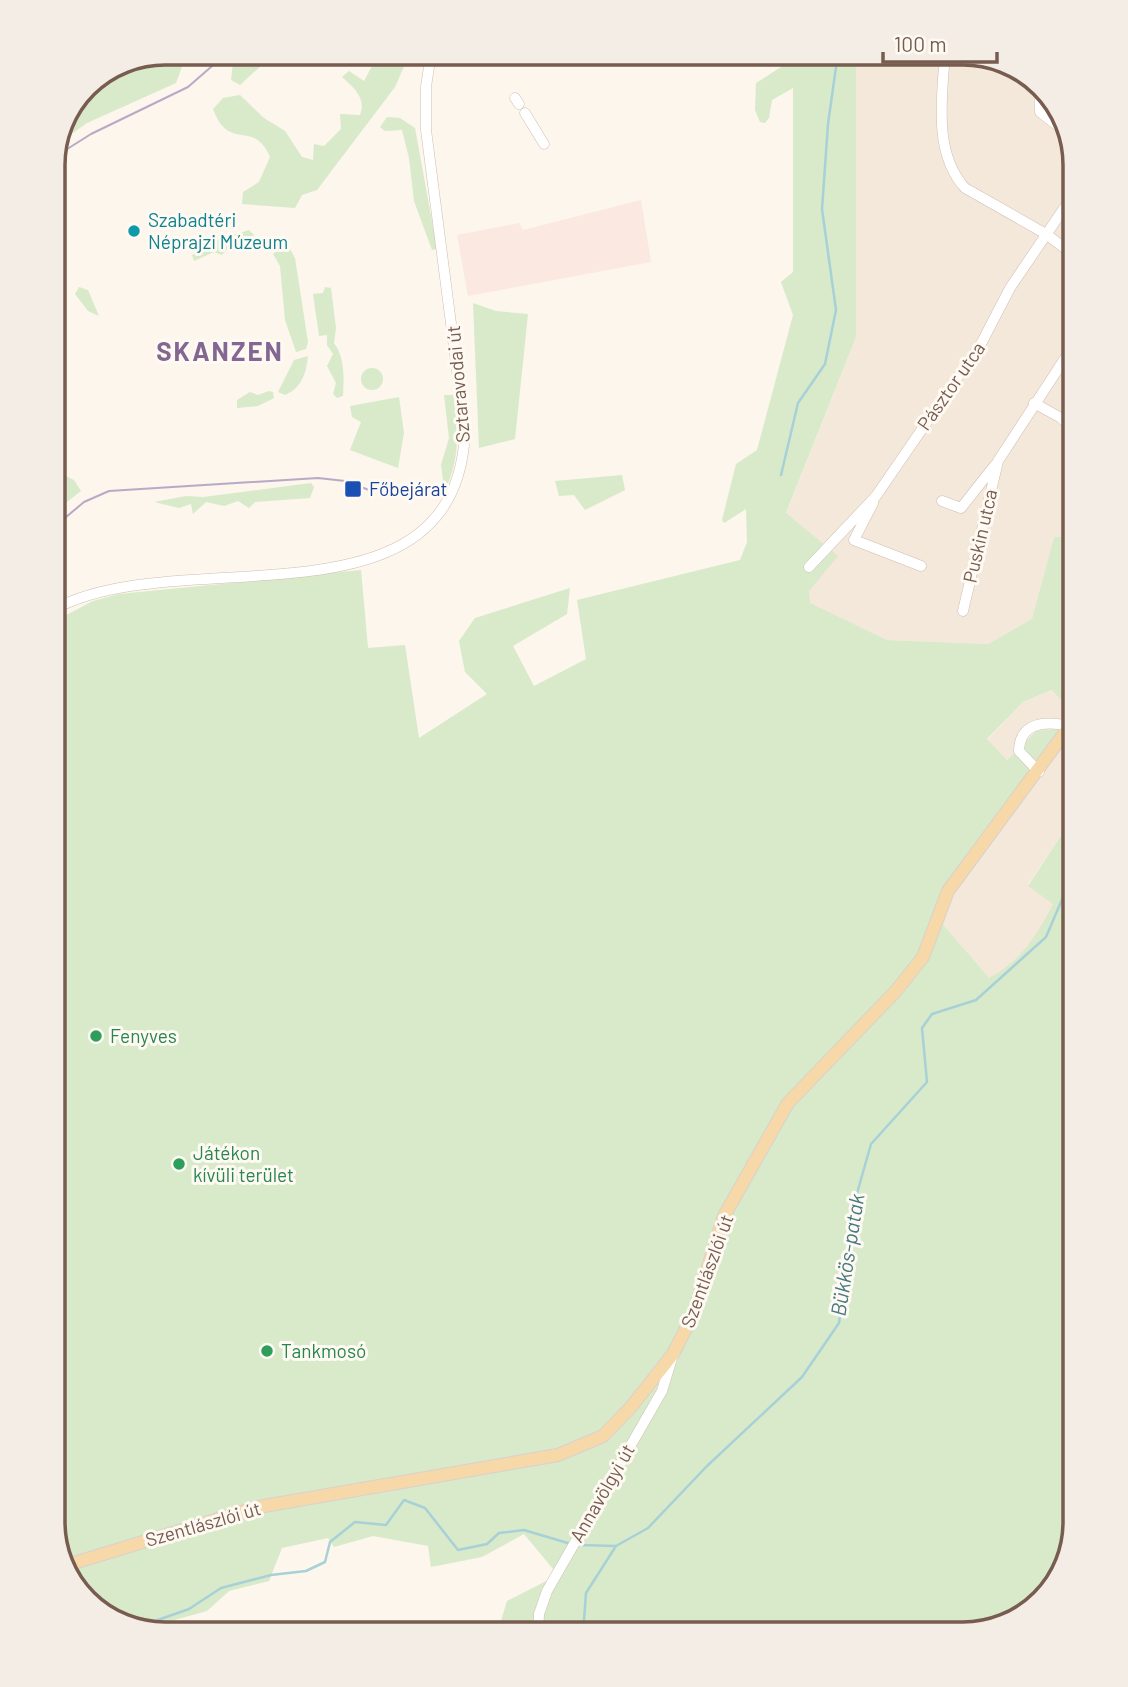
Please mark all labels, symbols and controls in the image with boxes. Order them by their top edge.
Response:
scale bar [883,21,997,65]
text: 100 m [894,31,947,56]
place label: Szabadtéri Néprajzi Múzeum [148,208,288,253]
marker: Szabadtéri Néprajzi Múzeum [126,223,142,239]
street label: Sztaravodai út [441,324,474,444]
district label: SKANZEN [156,335,284,366]
street label: Pásztor utca [912,337,989,434]
place label: Főbejárat [369,477,447,500]
marker: Főbejárat [343,479,363,499]
street label: Puskin utca [958,487,1001,585]
place label: Fenyves [110,1024,177,1047]
marker: Fenyves [88,1028,104,1044]
place label: Játékon kívüli terület [193,1141,294,1186]
marker: Játékon kívüli terület [171,1156,187,1172]
water label: Bükkös-patak [825,1191,869,1318]
street label: Szentlászlói út [675,1211,738,1331]
place label: Tankmosó [281,1339,366,1362]
marker: Tankmosó [259,1343,275,1359]
street label: Annavölgyi út [564,1440,639,1546]
street label: Szentlászlói út [143,1496,263,1551]

